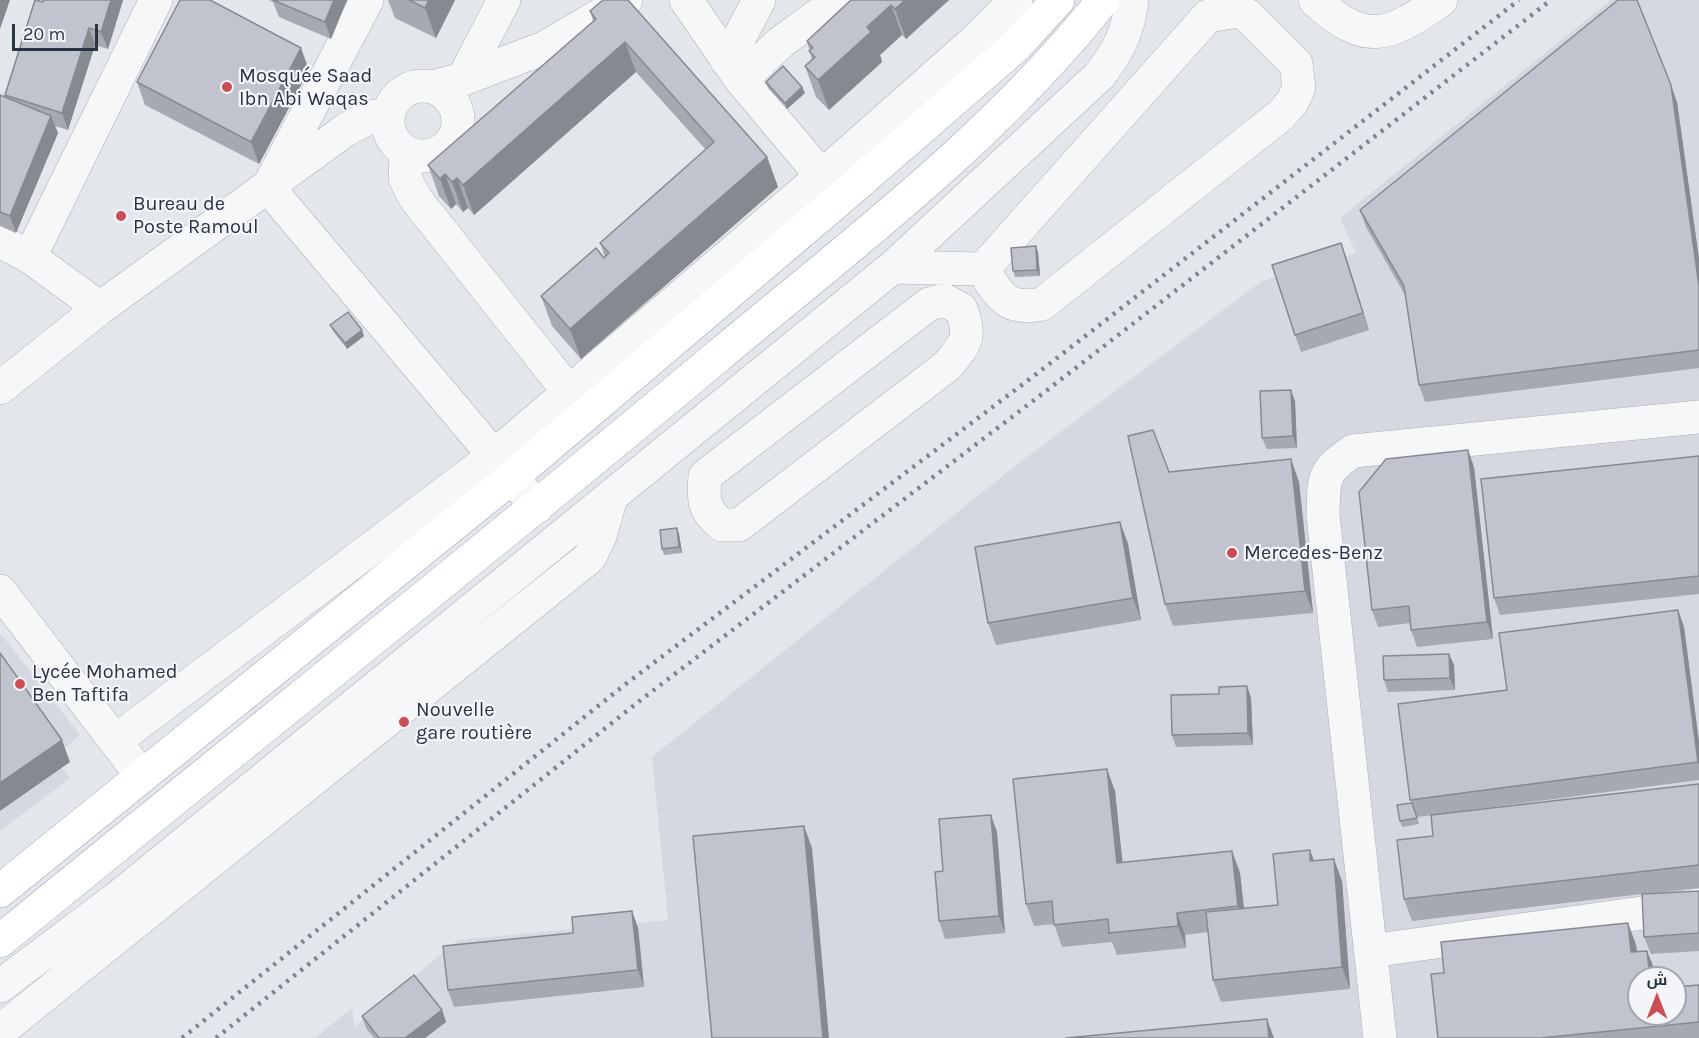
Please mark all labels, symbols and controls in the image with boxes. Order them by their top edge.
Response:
scale bar [15,12,100,50]
text: 20 m [23,23,65,45]
place label: Mosquée Saad Ibn Abi Waqas [239,64,372,111]
marker: Mosquée Saad Ibn Abi Waqas [220,80,234,94]
place label: Bureau de Poste Ramoul [133,192,259,239]
marker: Bureau de Poste Ramoul [114,209,128,223]
place label: Mercedes-Benz [1244,541,1383,565]
marker: Mercedes-Benz [1225,546,1239,560]
place label: Lycée Mohamed Ben Taftifa [32,660,177,707]
marker: Lycée Mohamed Ben Taftifa [13,677,27,691]
place label: Nouvelle gare routière [416,698,532,745]
marker: Nouvelle gare routière [397,715,411,729]
north arrow [1627,966,1687,1026]
text: ش [1647,970,1667,989]

